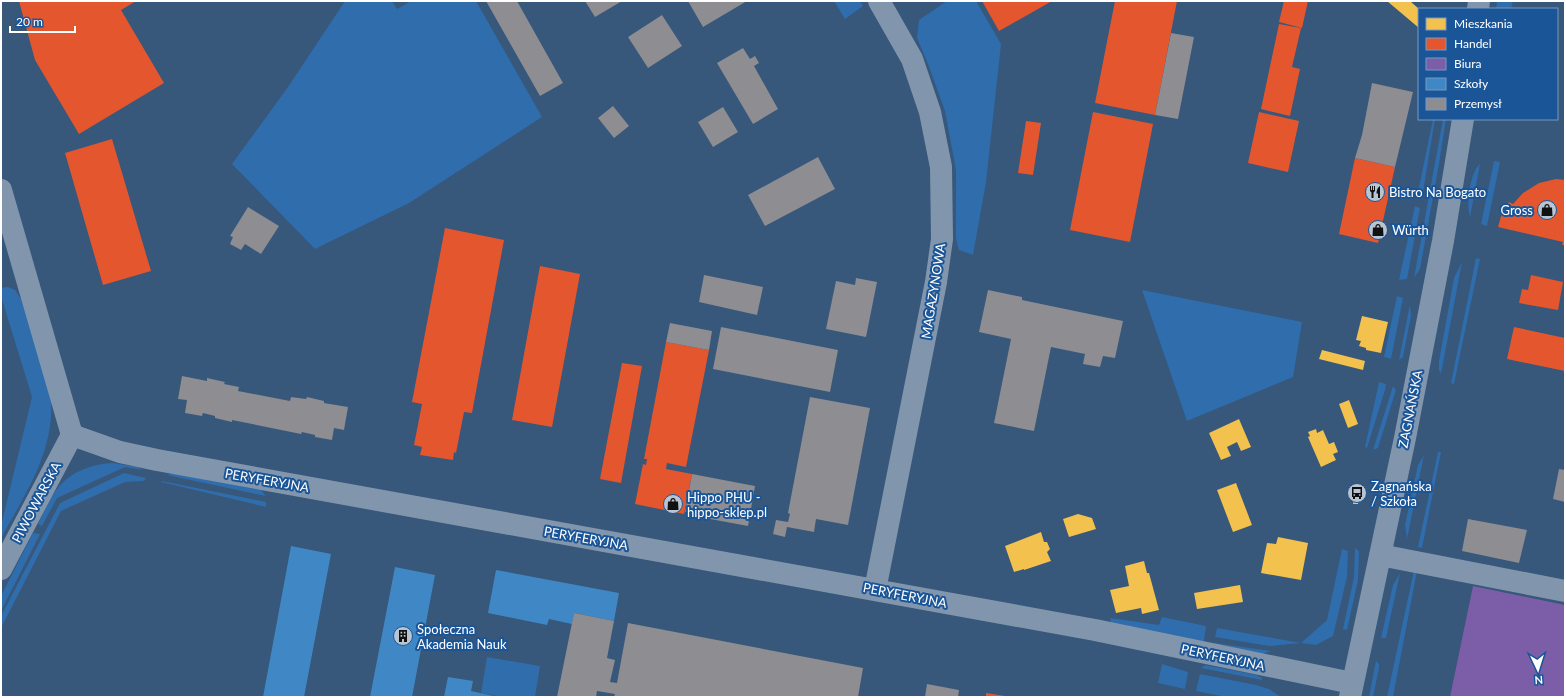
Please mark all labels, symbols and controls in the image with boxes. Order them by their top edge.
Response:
scale bar [10,8,75,34]
legend [1418,8,1558,120]
text: 20 m [16,14,43,29]
text: Mieszkania [1454,16,1513,31]
text: Handel [1454,36,1492,51]
text: Biura [1454,56,1481,71]
text: Szkoły [1454,76,1489,91]
text: Przemysł [1454,96,1502,111]
restaurant icon: Bistro Na Bogato [1364,181,1386,203]
place label: Bistro Na Bogato [1389,184,1486,200]
shop icon: Gross [1536,199,1558,221]
place label: Gross [1501,202,1533,218]
shop icon: Würth [1367,219,1389,241]
place label: Würth [1392,222,1429,238]
street label: MAGAZYNOWA [918,242,948,340]
street label: ZAGNAŃSKA [1395,369,1425,449]
street label: PIWOWARSKA [8,459,64,545]
street label: PERYFERYJNA [224,465,311,495]
place label: Zagnańska / Szkoła [1371,478,1432,509]
bus stop icon: Zagnańska / Szkoła [1346,482,1368,504]
place label: Hippo PHU - hippo-sklep.pl [687,489,767,520]
shop icon: Hippo PHU - hippo-sklep.pl [662,493,684,515]
street label: PERYFERYJNA [543,523,630,553]
street label: PERYFERYJNA [862,579,949,611]
place label: Społeczna Akademia Nauk [417,621,507,652]
building icon: Społeczna Akademia Nauk [392,625,414,647]
street label: PERYFERYJNA [1180,640,1267,674]
north arrow [1518,650,1558,690]
text: N [1534,674,1543,687]

